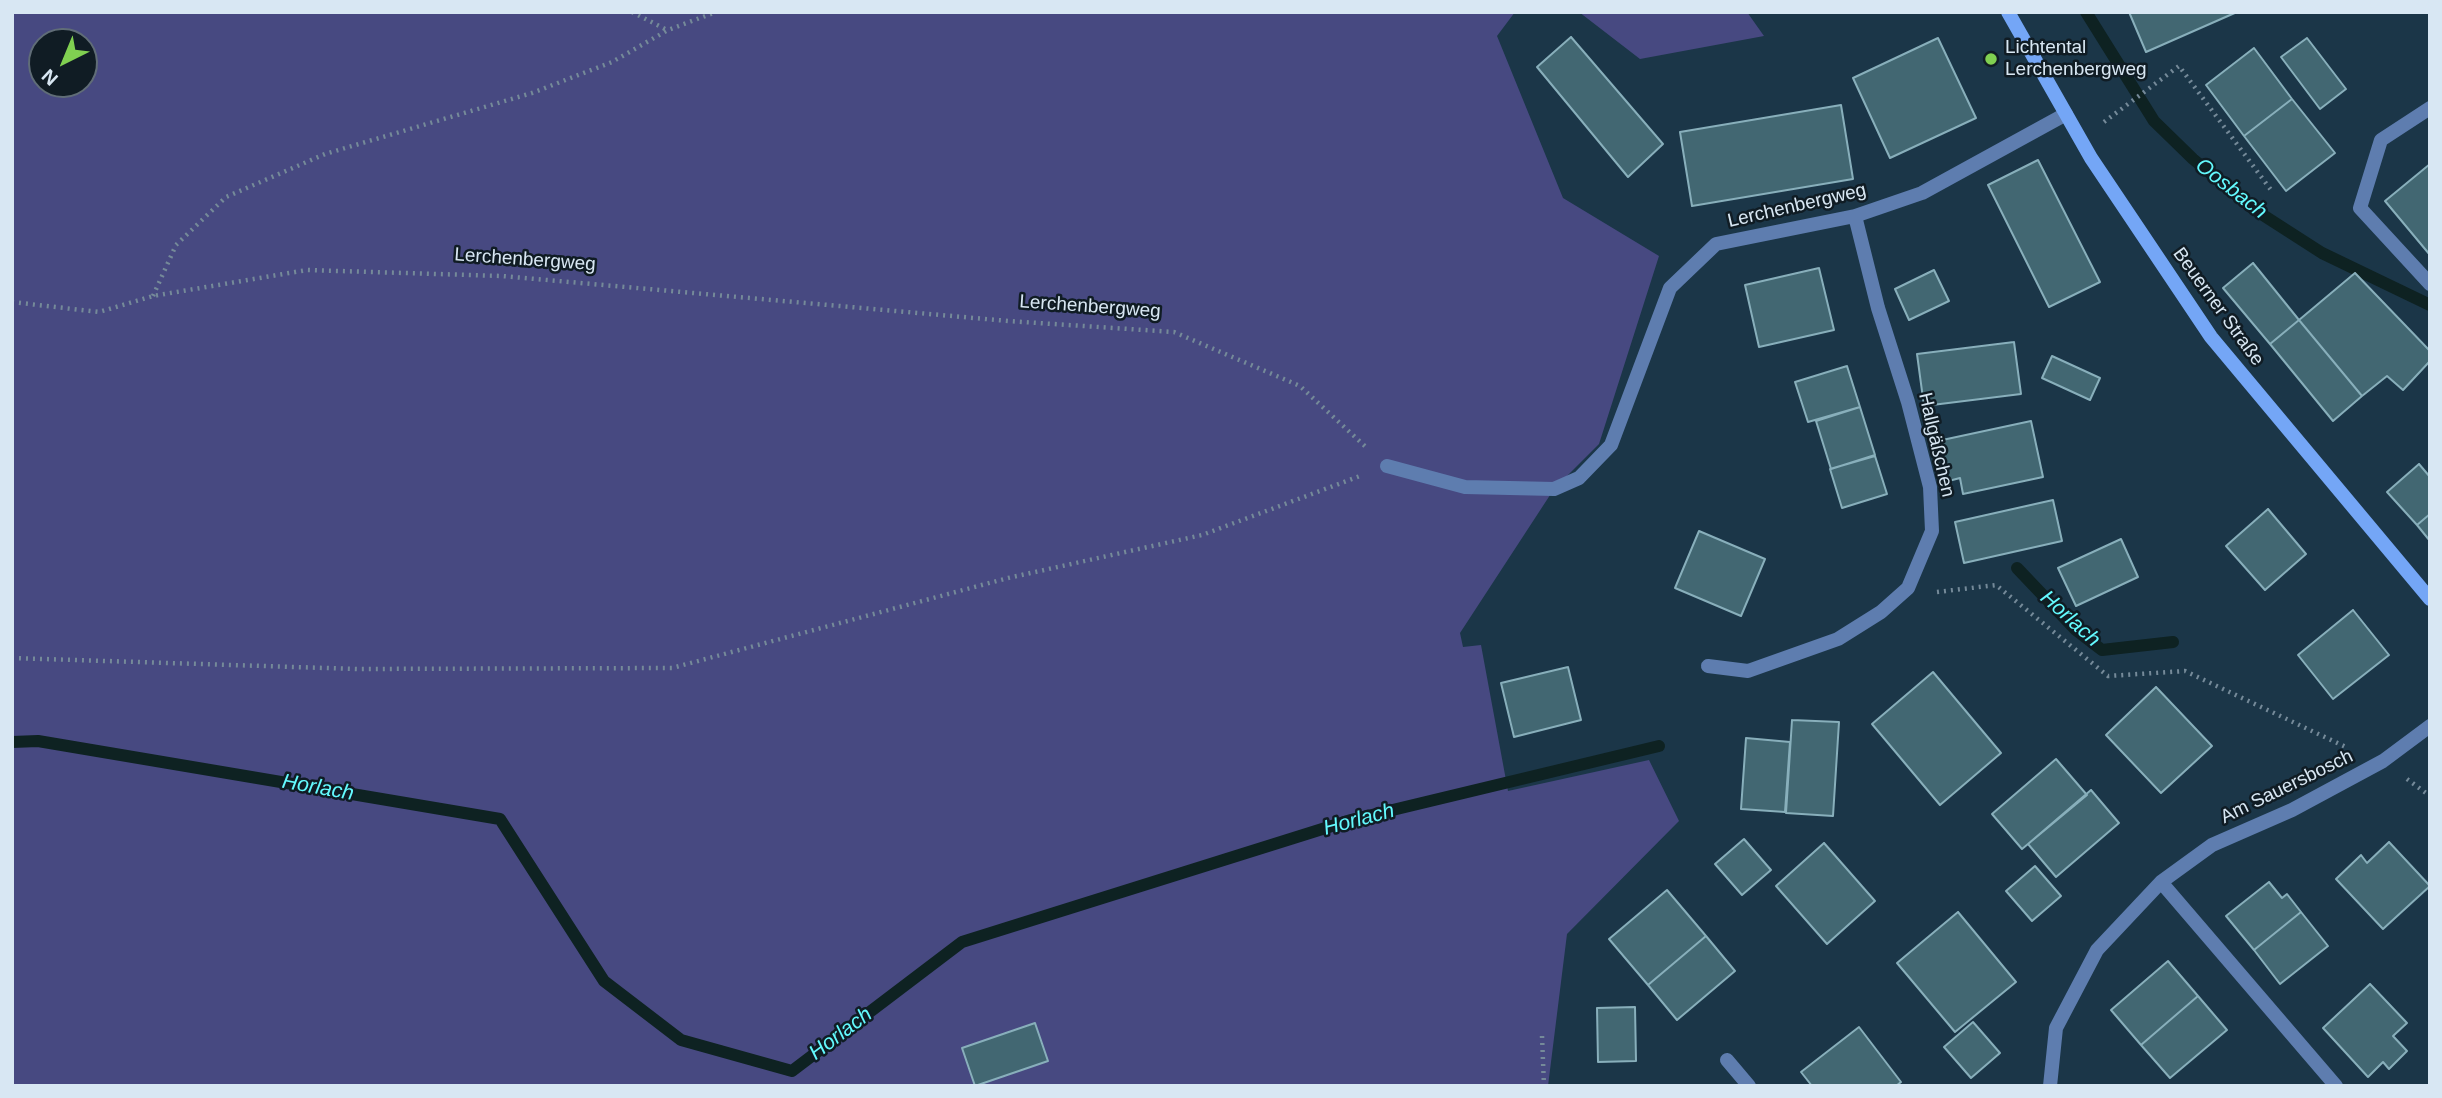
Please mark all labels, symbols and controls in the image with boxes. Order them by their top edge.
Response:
north arrow [28,28,98,98]
place label: Lichtental Lerchenbergweg [2005,37,2147,81]
marker: Lichtental Lerchenbergweg [1983,51,1999,67]
text: N [38,65,62,90]
water label: Oosbach [2190,153,2272,225]
street label: Lerchenbergweg [1725,179,1869,233]
street label: Beuerner Straße [2167,243,2269,371]
street label: Lerchenbergweg [454,244,596,276]
street label: Lerchenbergweg [1019,291,1161,323]
street label: Hallgäßchen [1913,390,1959,500]
water label: Horlach [2035,585,2105,653]
street label: Am Sauersbosch [2217,745,2357,829]
water label: Horlach [280,769,356,807]
water label: Horlach [1321,798,1397,842]
water label: Horlach [805,1002,877,1066]

